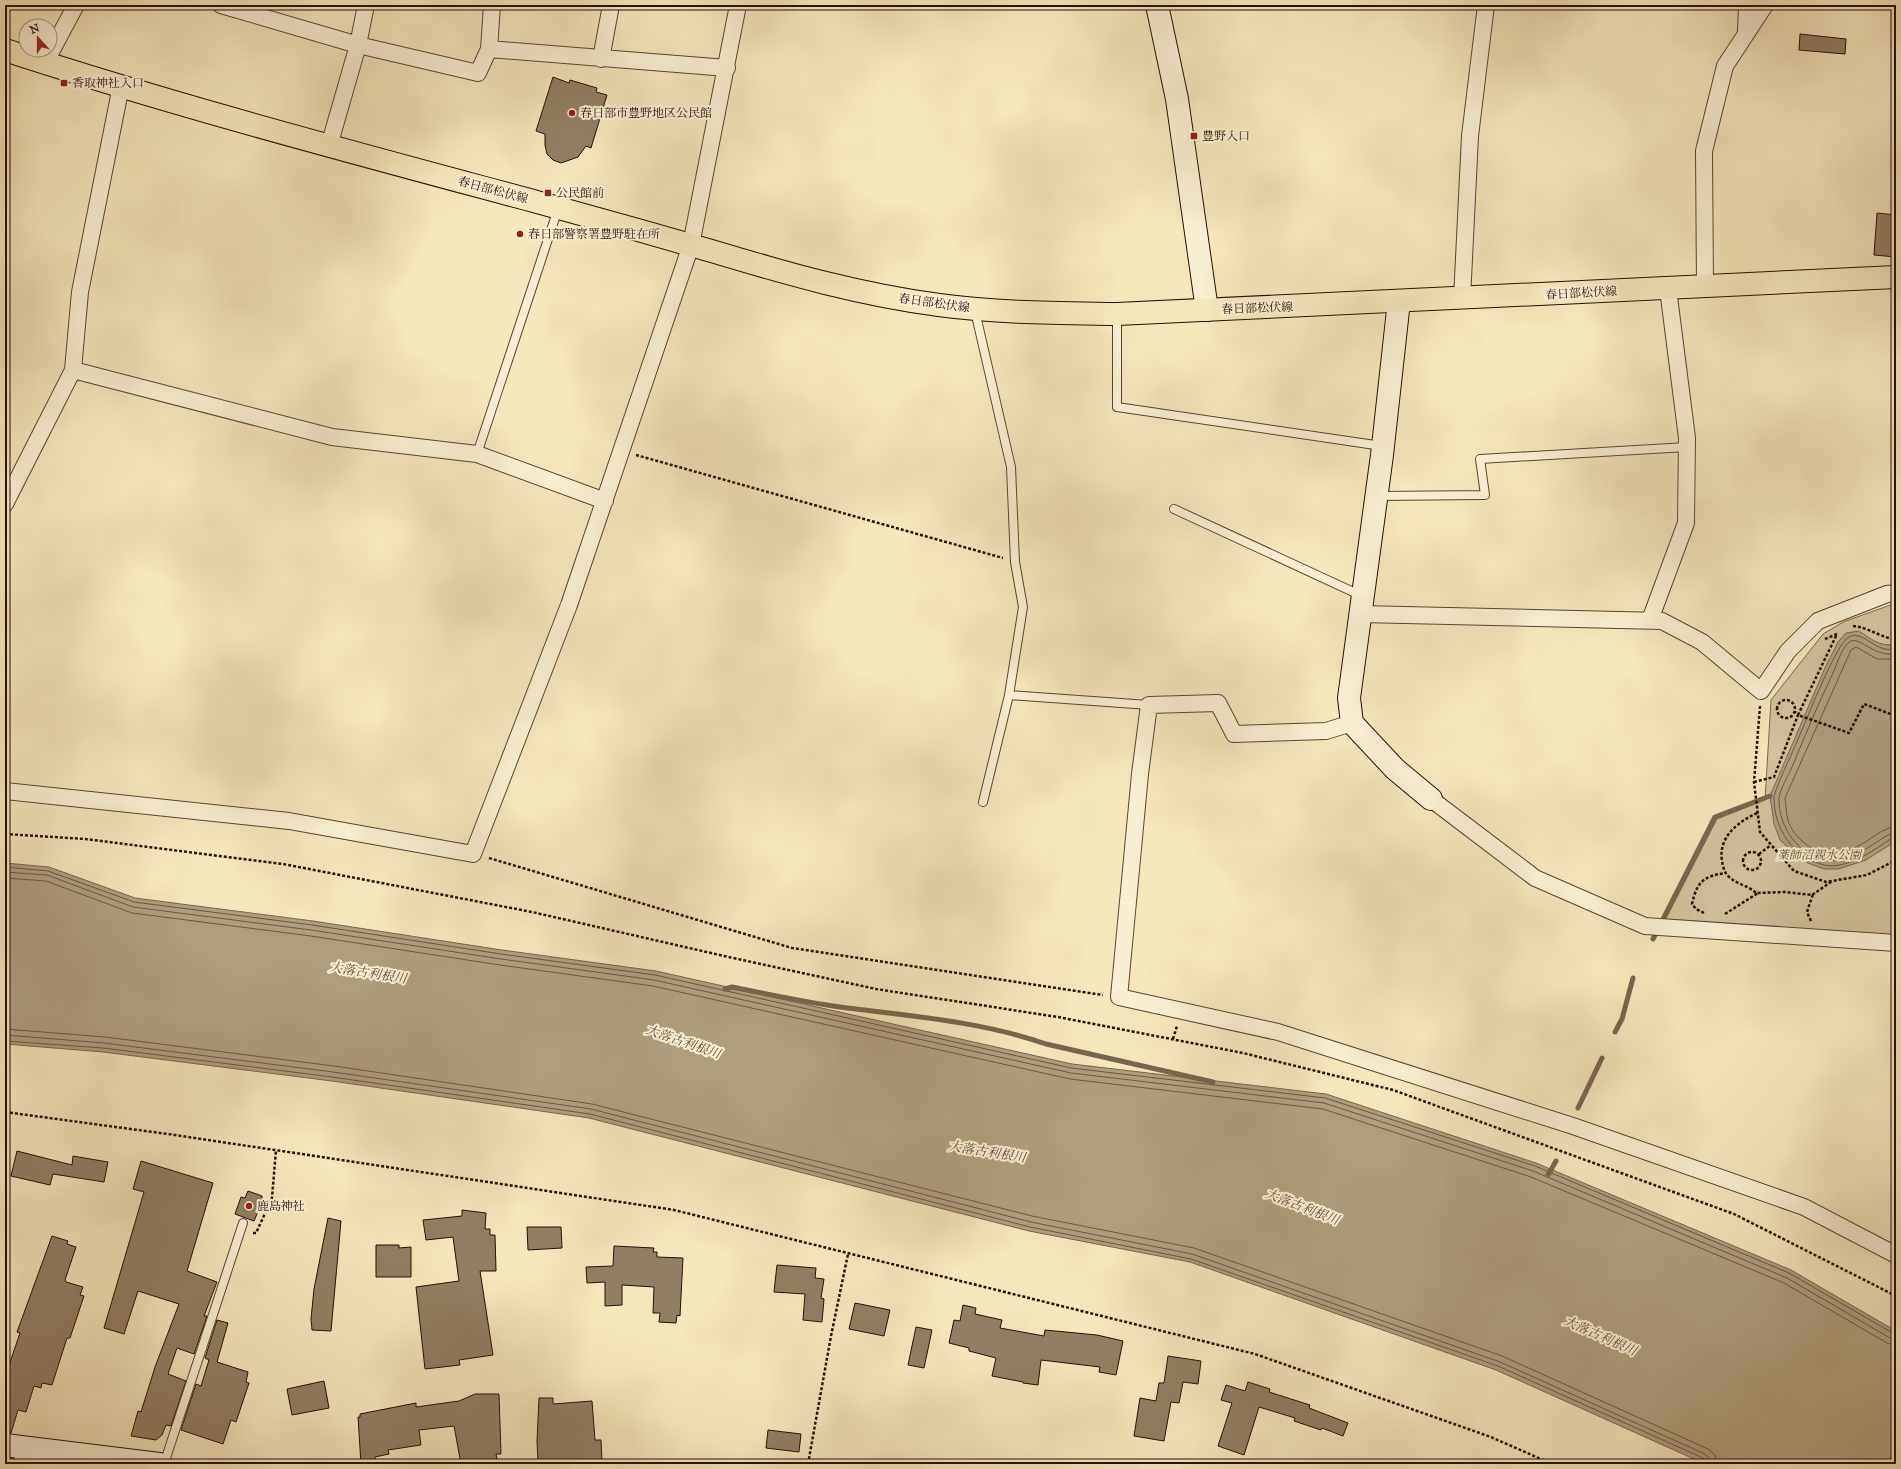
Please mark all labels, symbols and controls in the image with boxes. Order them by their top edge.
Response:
north arrow [18,18,58,58]
text: N [28,21,42,37]
place label: 香取神社入口 [72,76,144,90]
marker: 香取神社入口 [59,78,69,88]
place label: 春日部市豊野地区公民館 [580,106,712,120]
marker: 春日部市豊野地区公民館 [567,108,577,118]
place label: 豊野入口 [1202,129,1250,143]
marker: 豊野入口 [1189,131,1199,141]
street label: 春日部松伏線 [456,174,530,206]
place label: 公民館前 [556,186,604,200]
marker: 公民館前 [543,188,553,198]
place label: 春日部警察署豊野駐在所 [528,227,660,241]
marker: 春日部警察署豊野駐在所 [515,229,525,239]
street label: 春日部松伏線 [1545,284,1617,302]
street label: 春日部松伏線 [897,291,971,315]
street label: 春日部松伏線 [1221,300,1293,316]
park label: 薬師沼親水公園 [1777,848,1863,862]
water label: 大落古利根川 [328,959,410,987]
water label: 大落古利根川 [644,1022,724,1063]
water label: 大落古利根川 [947,1138,1029,1166]
water label: 大落古利根川 [1263,1186,1343,1229]
place label: 鹿島神社 [257,1199,305,1213]
marker: 鹿島神社 [244,1201,254,1211]
water label: 大落古利根川 [1561,1313,1641,1360]

